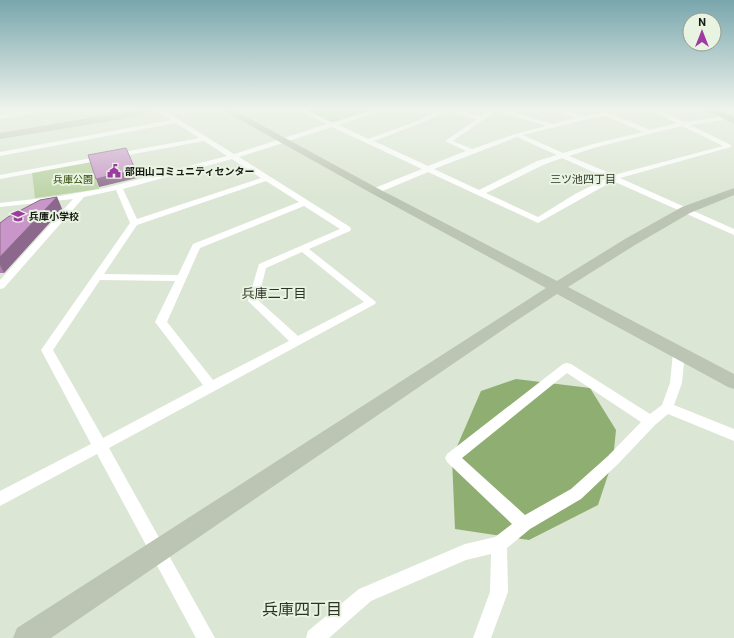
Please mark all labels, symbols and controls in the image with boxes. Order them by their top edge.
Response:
north arrow [682,12,722,52]
text: N [698,16,706,29]
public building icon: 部田山コミュニティセンター [106,163,122,179]
place label: 部田山コミュニティセンター [125,166,254,177]
district label: 三ツ池四丁目 [550,173,616,186]
park label: 兵庫公園 [53,174,93,185]
school or university icon: 兵庫小学校 [10,208,26,224]
place label: 兵庫小学校 [29,211,79,222]
district label: 兵庫二丁目 [241,286,307,301]
district label: 兵庫四丁目 [262,600,342,619]

